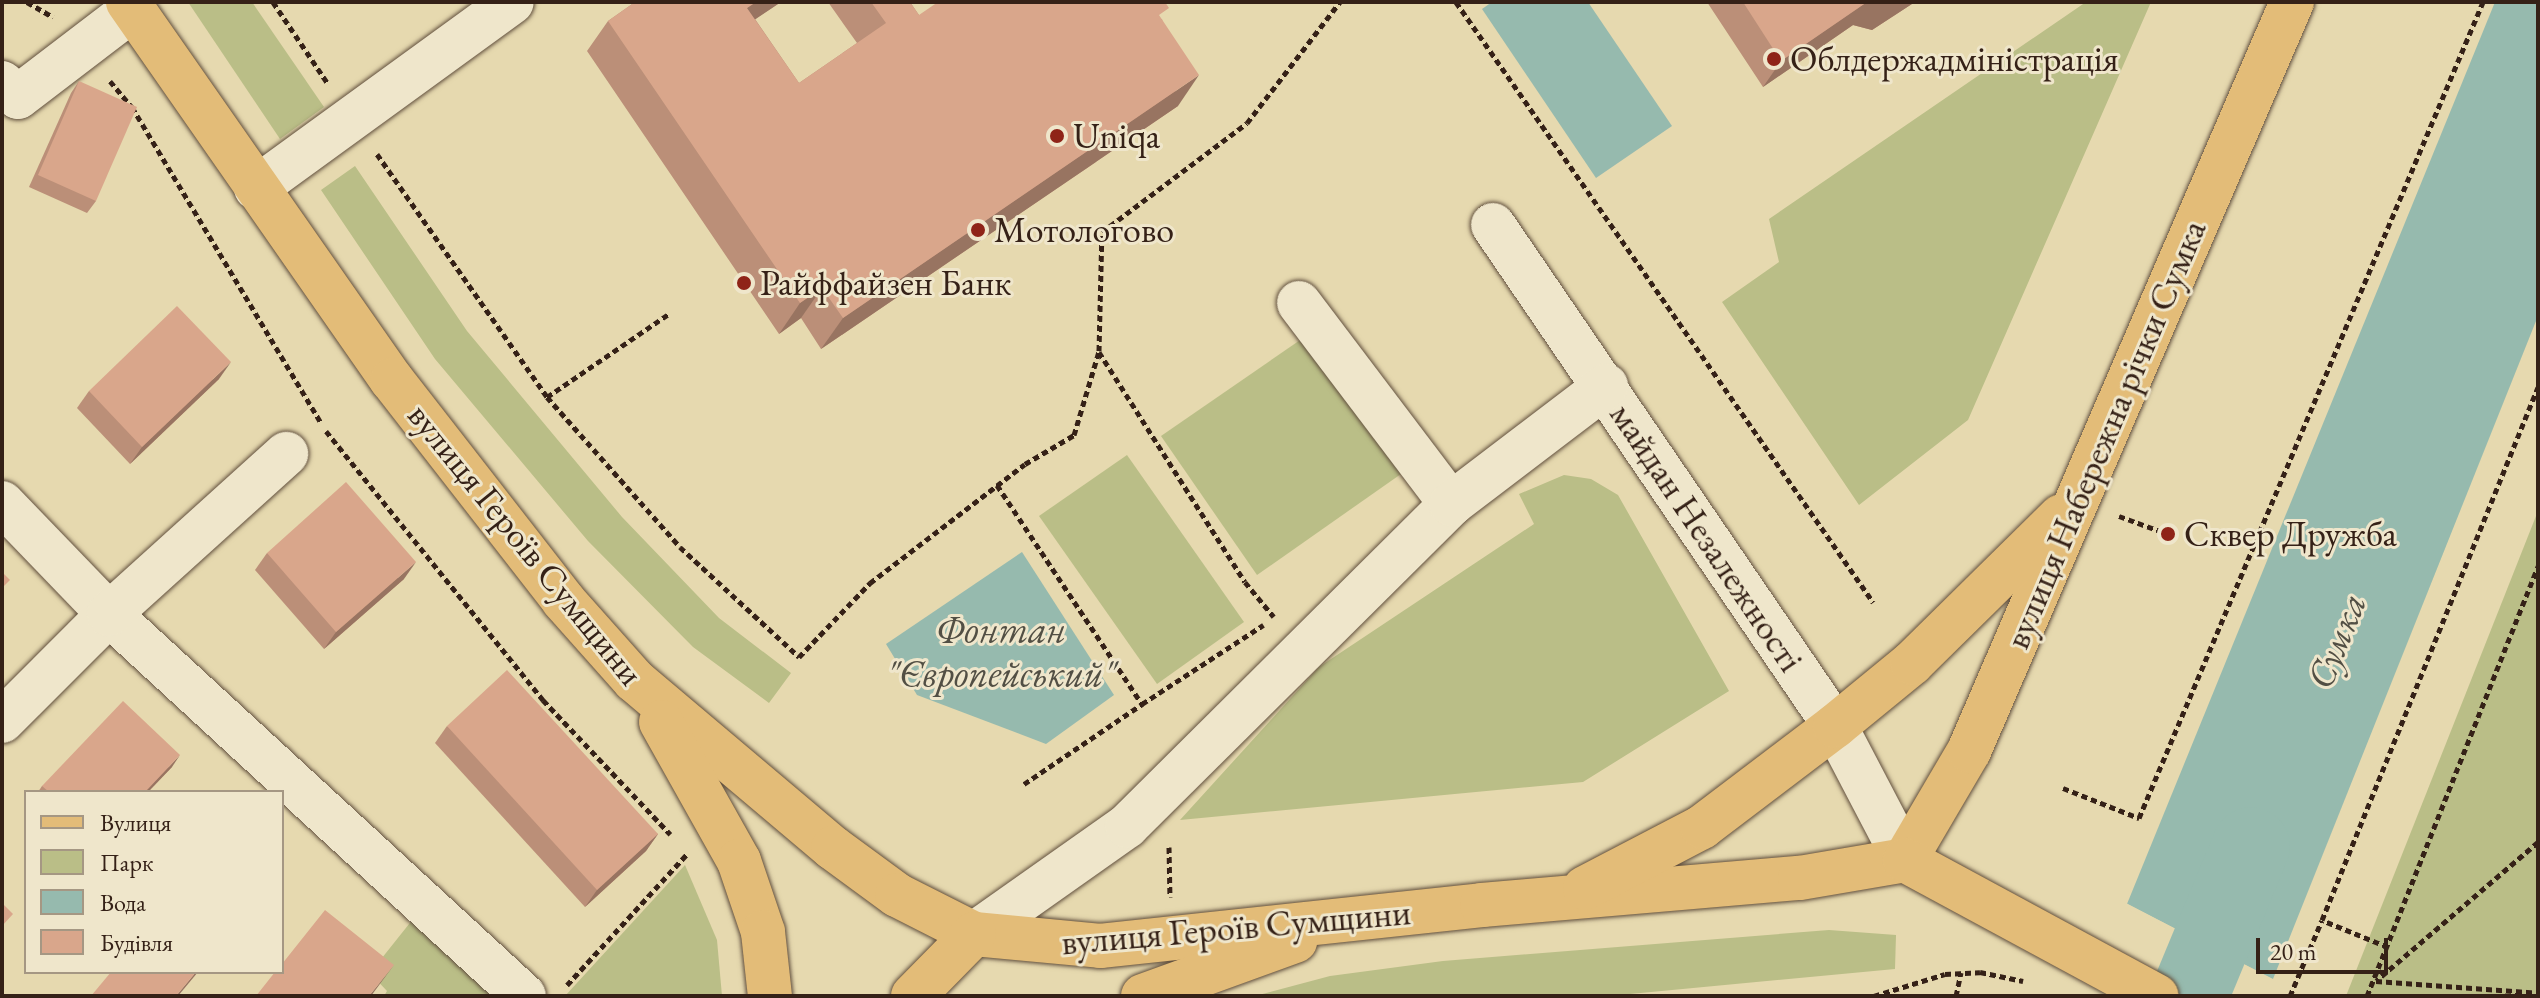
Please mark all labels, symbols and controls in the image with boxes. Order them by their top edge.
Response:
place label: Облдержадміністрація [1790,37,2119,81]
marker: Облдержадміністрація [1765,50,1783,68]
place label: Uniqa [1073,114,1160,158]
marker: Uniqa [1048,127,1066,145]
place label: Мотологово [994,208,1174,252]
street label: вулиця Набережна річки Сумка [1995,213,2215,655]
marker: Мотологово [969,221,987,239]
place label: Райффайзен Банк [760,261,1011,305]
marker: Райффайзен Банк [735,274,753,292]
street label: вулиця Героїв Сумщини [399,394,653,694]
street label: майдан Незалежності [1601,394,1813,680]
place label: Сквер Дружба [2184,512,2397,556]
marker: Сквер Дружба [2159,525,2177,543]
water label: Сумка [2296,587,2376,695]
water label: Фонтан "Європейський" [886,606,1116,696]
legend [24,790,284,974]
text: Вулиця [100,807,171,838]
text: Парк [100,847,153,878]
text: Вода [100,887,146,918]
street label: вулиця Героїв Сумщини [1060,890,1412,964]
scale bar [2260,922,2392,972]
text: Будівля [100,927,173,958]
text: 20 m [2270,936,2317,967]

